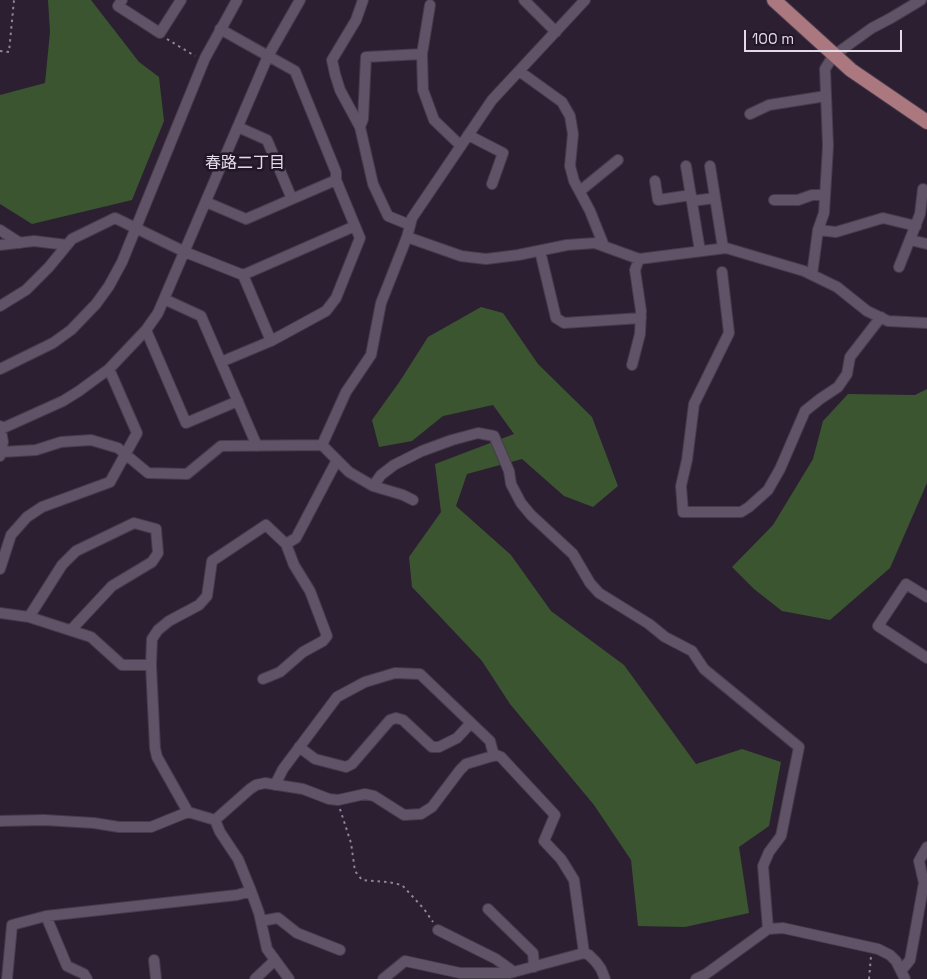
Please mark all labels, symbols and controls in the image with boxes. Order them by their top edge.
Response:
scale bar [747,20,904,52]
text: 100 m [752,29,794,48]
district label: 春路二丁目 [205,154,285,174]

